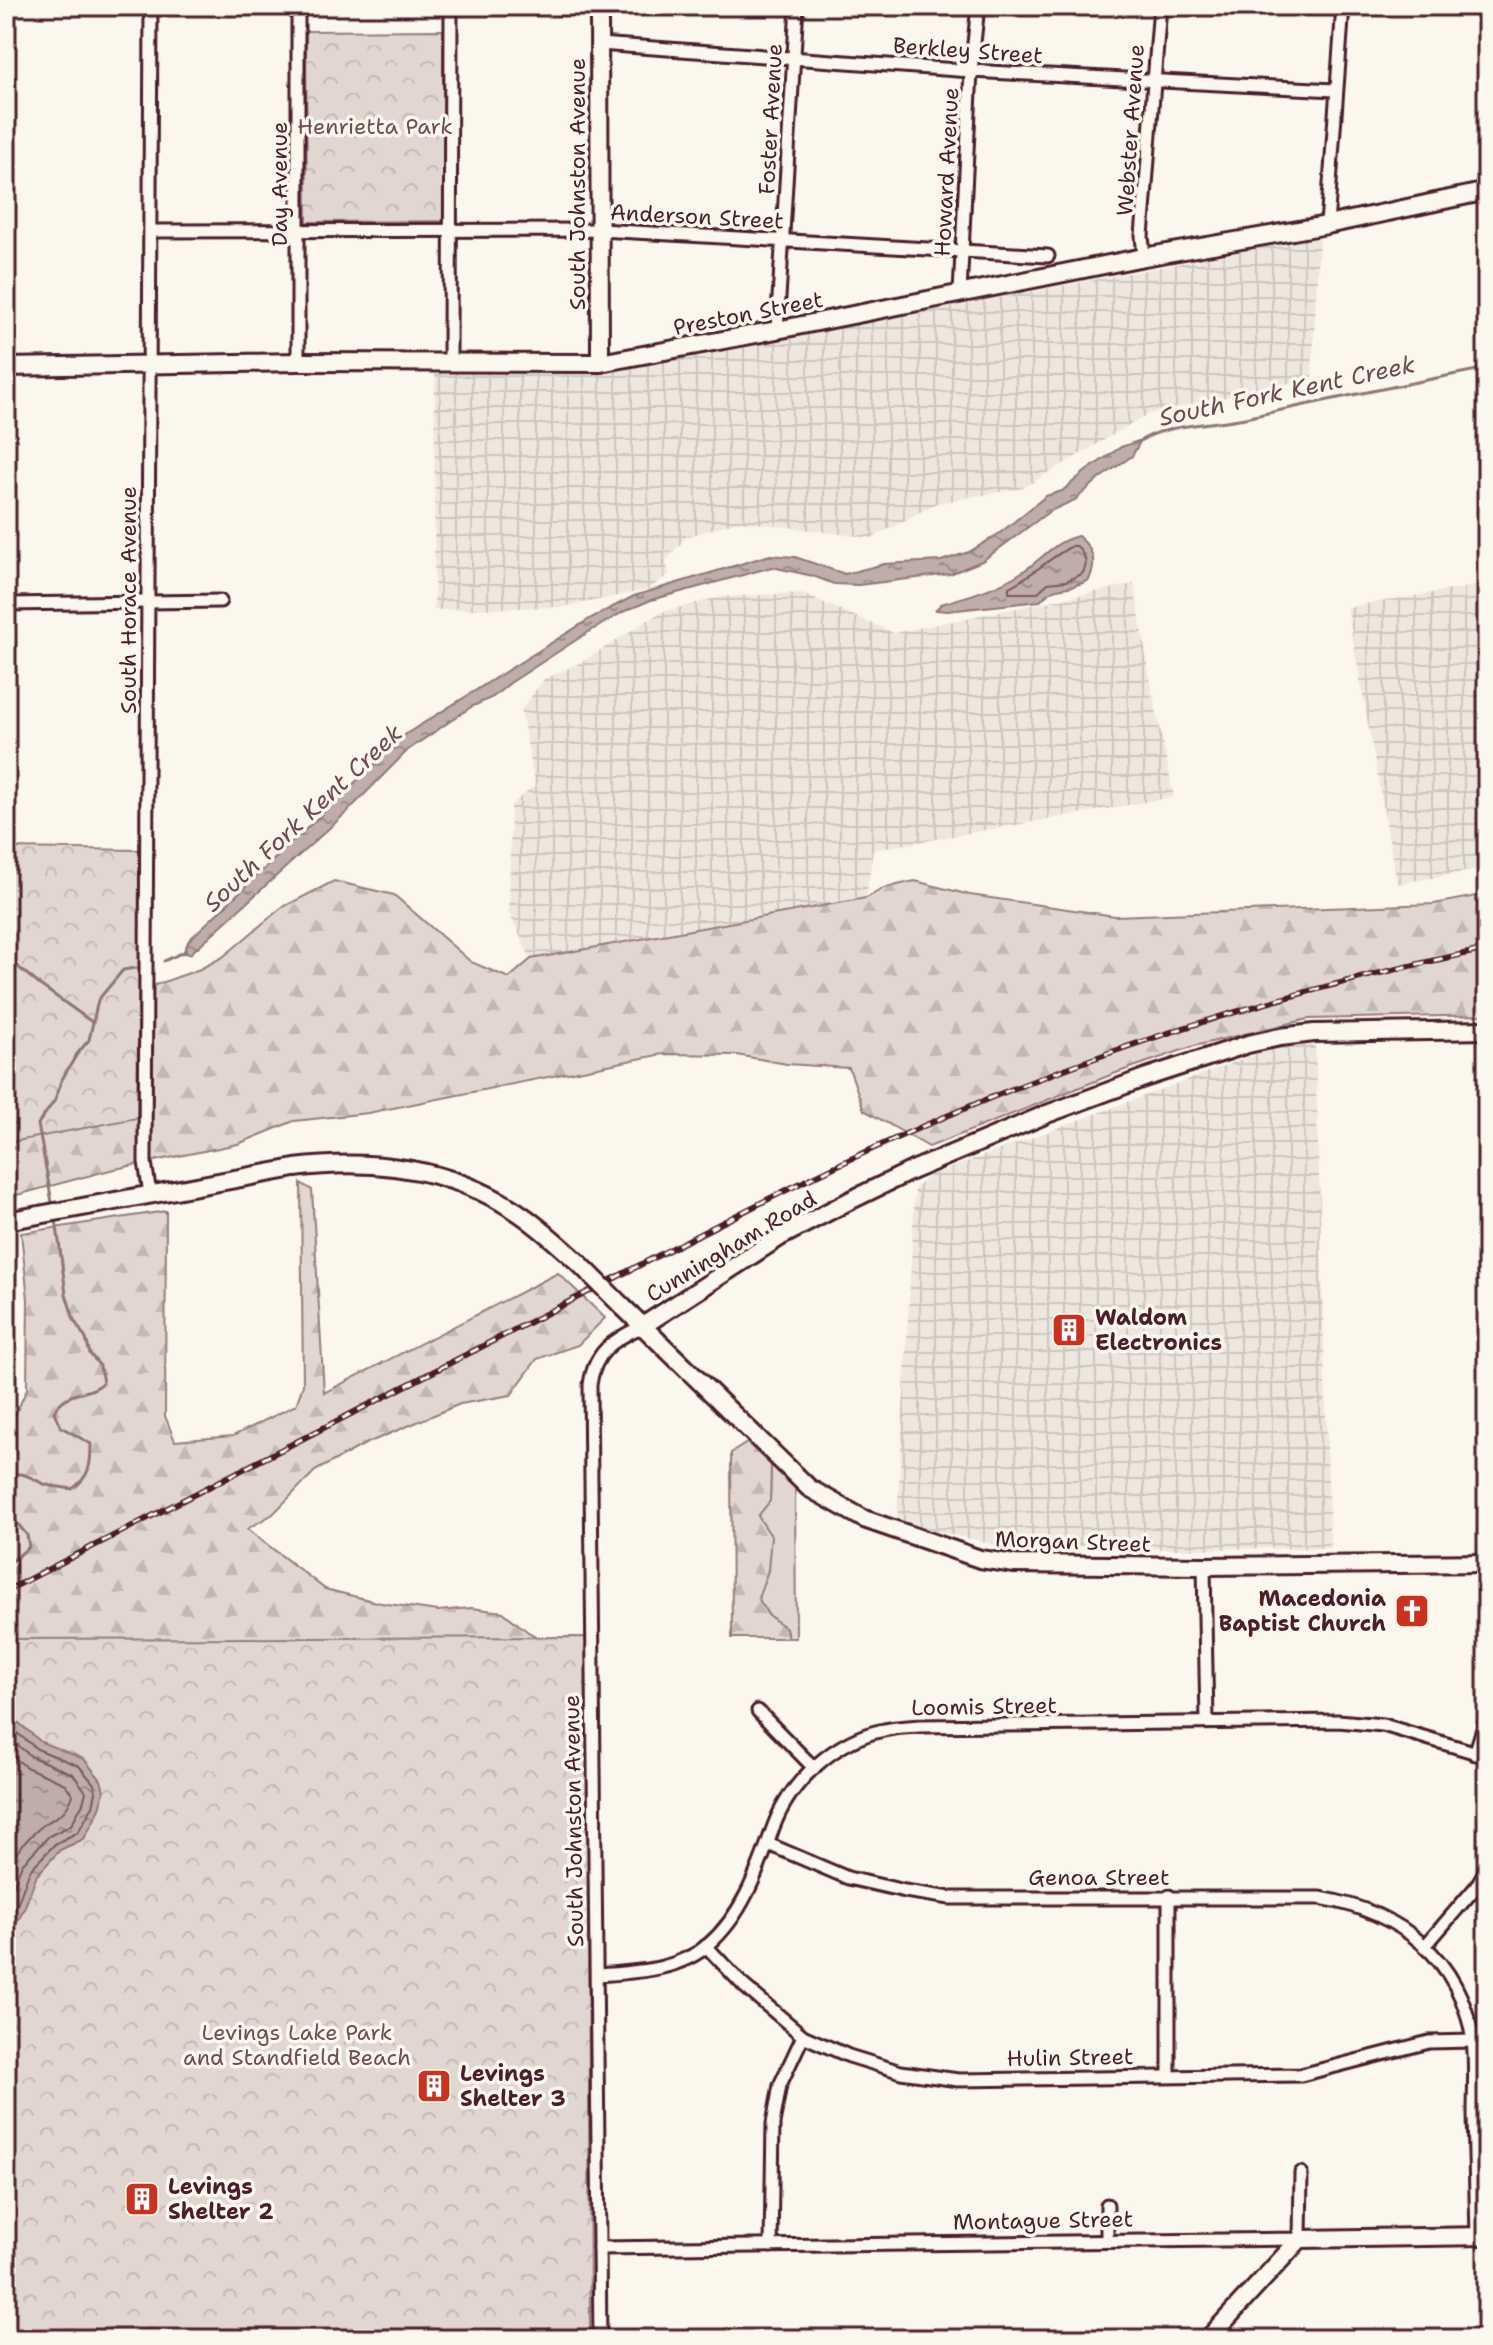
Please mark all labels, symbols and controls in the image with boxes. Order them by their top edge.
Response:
street label: Berkley Street [892,31,1044,70]
street label: Foster Avenue [752,43,789,195]
street label: Webster Avenue [1110,43,1151,217]
street label: South Johnston Avenue [563,58,592,310]
street label: Howard Avenue [928,87,965,257]
park label: Henrietta Park [297,112,453,141]
street label: Day Avenue [265,121,294,247]
street label: Anderson Street [609,197,785,236]
street label: Preston Street [671,285,825,342]
water label: South Fork Kent Creek [1156,348,1418,434]
street label: South Horace Avenue [114,486,143,714]
water label: South Fork Kent Creek [197,717,410,919]
street label: Cunningham Road [641,1184,822,1309]
place label: Waldom Electronics [1095,1303,1222,1357]
building icon: Waldom Electronics [1050,1311,1088,1349]
street label: Morgan Street [994,1524,1152,1559]
place label: Macedonia Baptist Church [1219,1584,1386,1638]
church icon: Macedonia Baptist Church [1393,1592,1431,1630]
street label: Loomis Street [911,1691,1057,1722]
street label: South Johnston Avenue [557,1694,590,1948]
street label: Genoa Street [1028,1863,1170,1892]
park label: Levings Lake Park and Standfield Beach [183,2018,411,2072]
street label: Hulin Street [1006,2042,1134,2073]
place label: Levings Shelter 3 [460,2059,566,2113]
building icon: Levings Shelter 3 [415,2067,453,2105]
place label: Levings Shelter 2 [168,2172,274,2226]
building icon: Levings Shelter 2 [123,2180,161,2218]
street label: Montague Street [953,2204,1133,2237]

